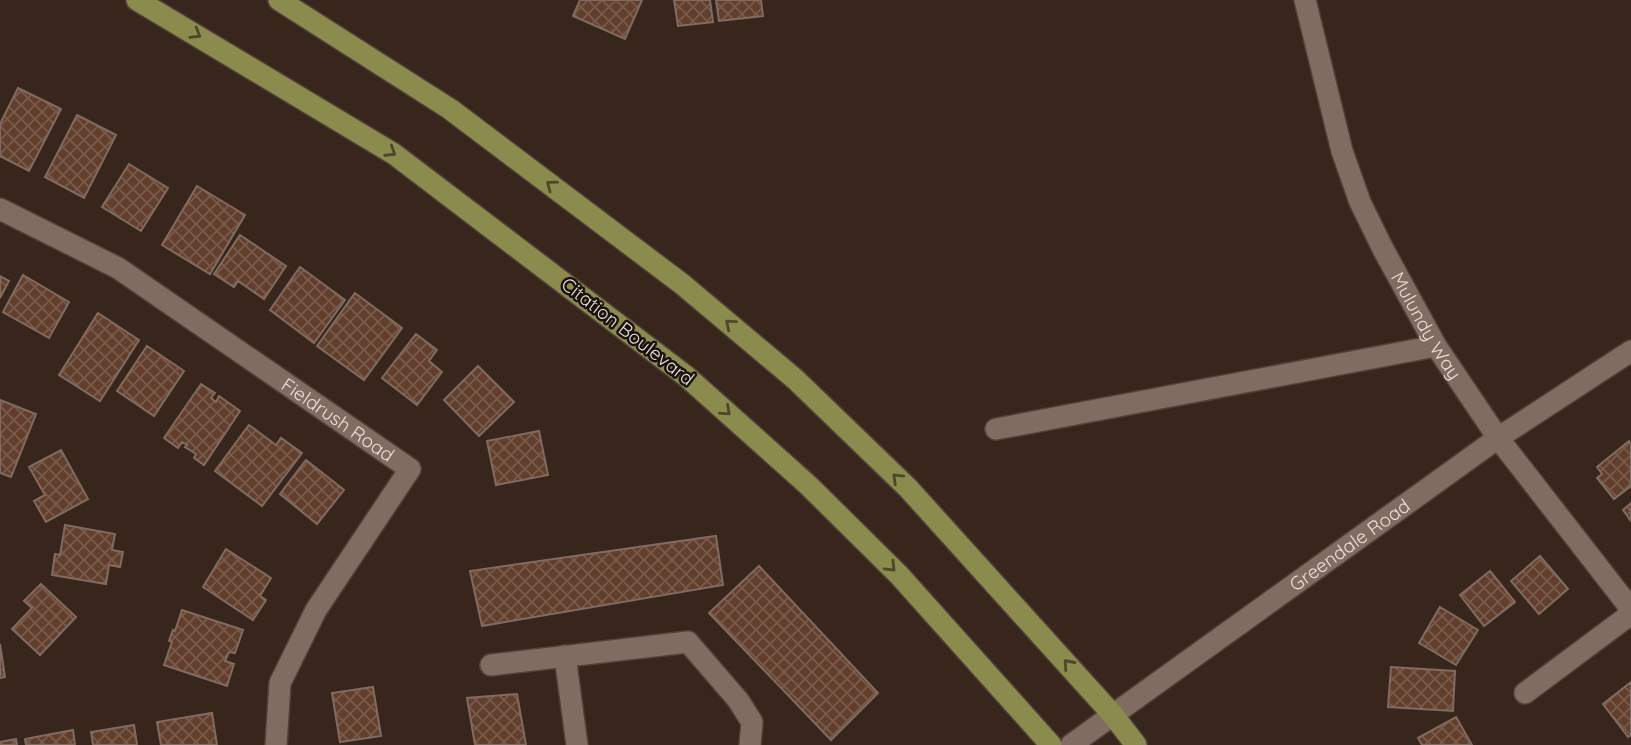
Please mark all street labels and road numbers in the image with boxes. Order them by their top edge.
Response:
street label: Mulundy Way [1386,268,1467,384]
street label: Citation Boulevard [557,272,699,390]
street label: Fieldrush Road [277,372,399,467]
street label: Greendale Road [1284,493,1415,596]

